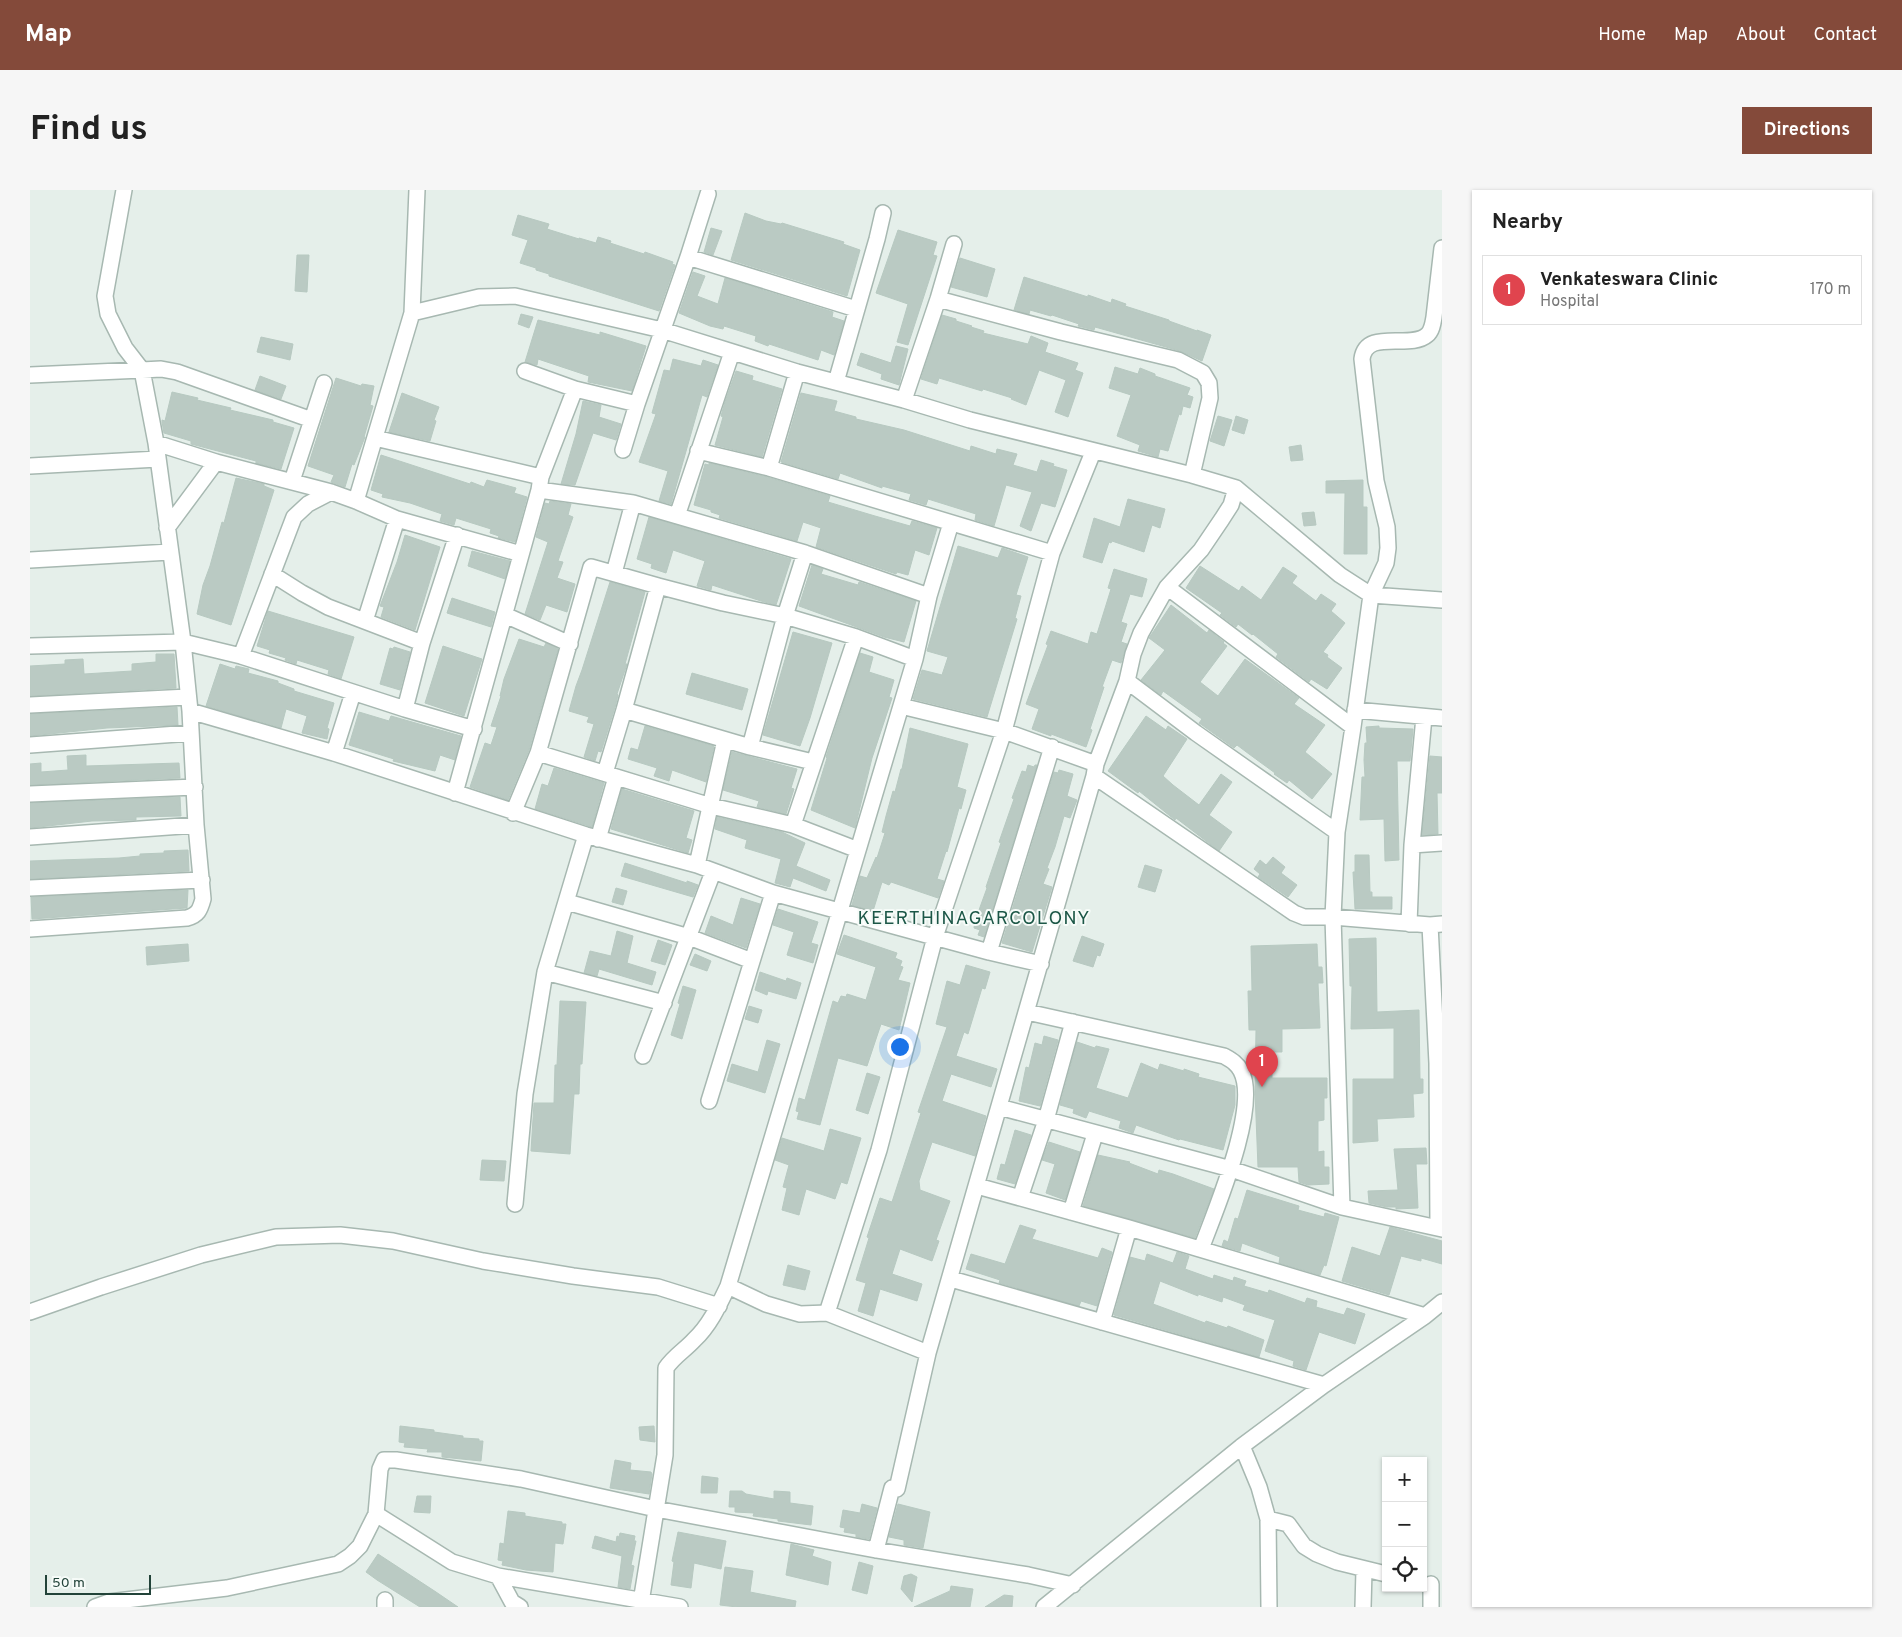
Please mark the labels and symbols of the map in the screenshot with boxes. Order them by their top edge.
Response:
district label: KEERTHINAGARCOLONY [858,907,1091,931]
your location [887,1034,913,1060]
pin: 1 [1246,1046,1278,1087]
scale bar [45,1572,151,1595]

